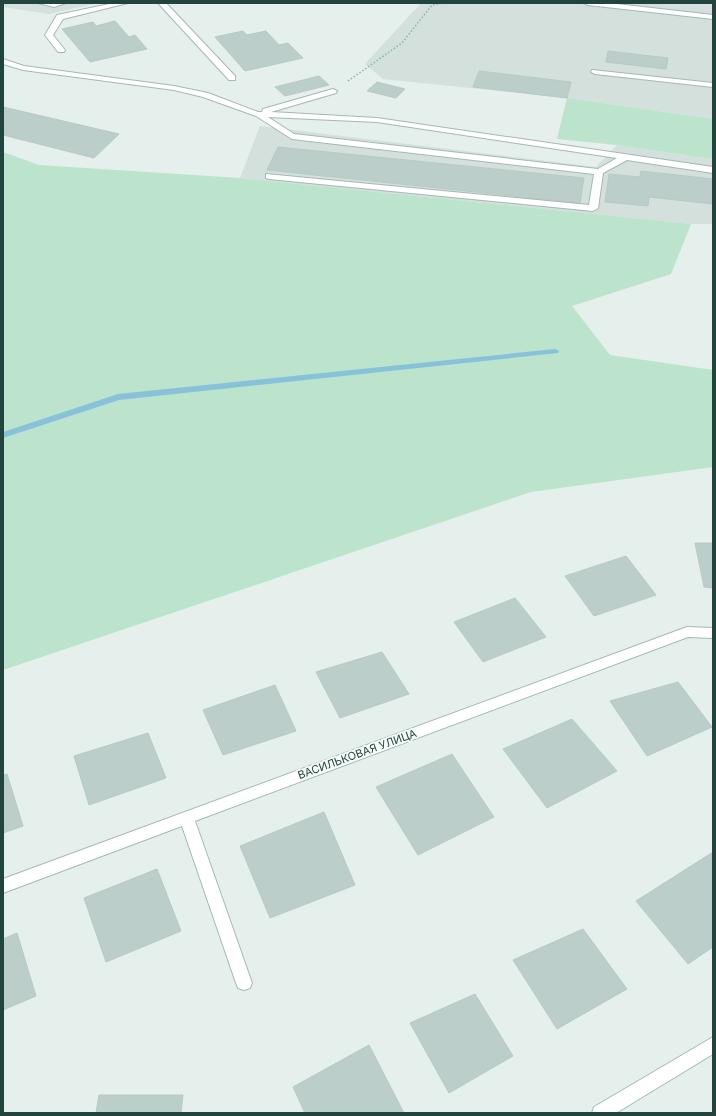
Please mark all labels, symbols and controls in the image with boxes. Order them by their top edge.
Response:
street label: ВАСИЛЬКОВАЯ УЛИЦА [296,726,419,782]

